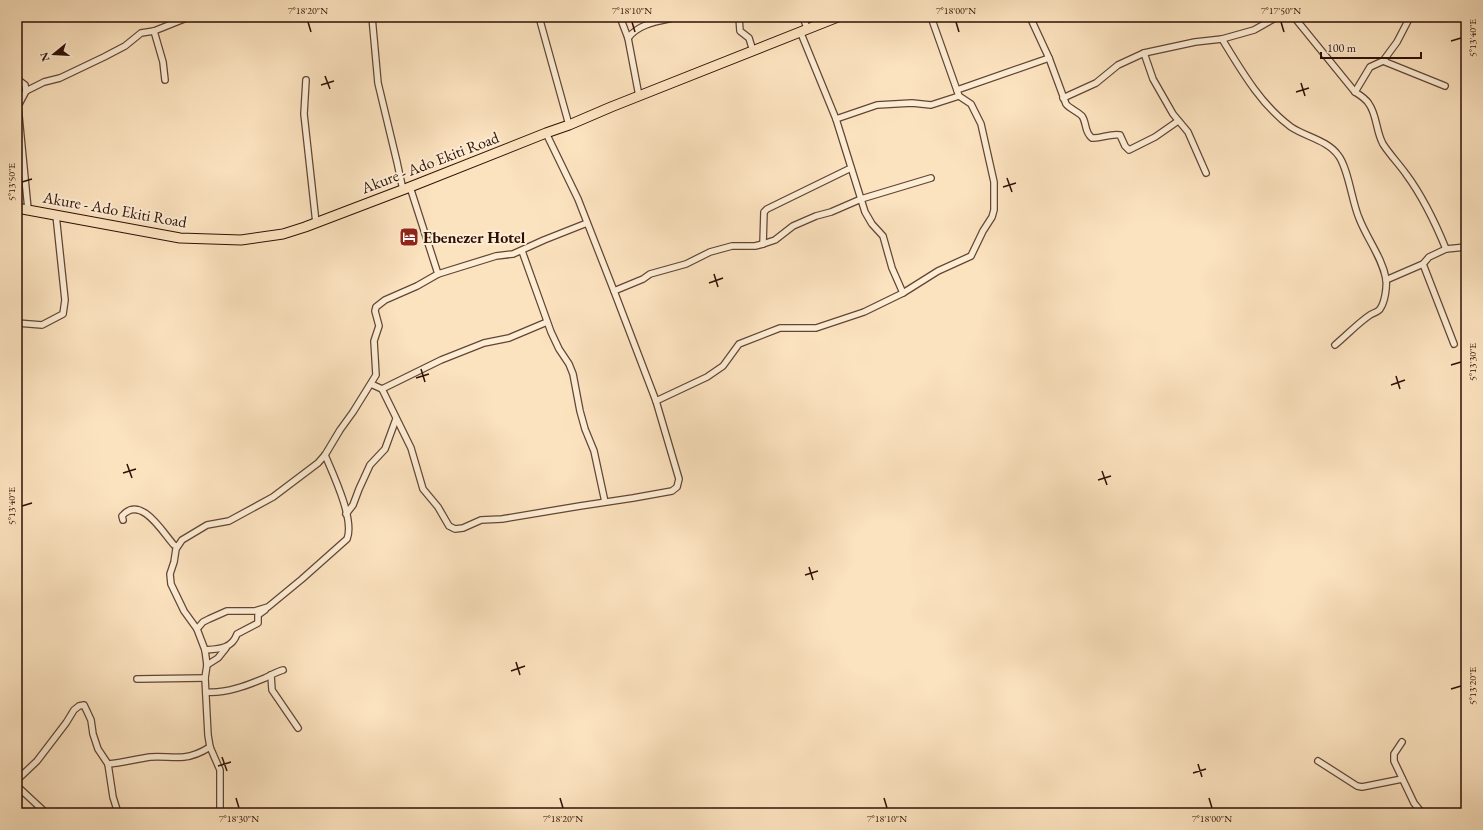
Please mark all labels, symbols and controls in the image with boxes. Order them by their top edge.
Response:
text: 7°18'20"N [288,4,328,17]
text: 7°18'10"N [612,4,652,17]
text: 7°18'00"N [936,4,976,17]
text: 7°17'50"N [1261,4,1301,17]
text: 5°13'40"E [1466,19,1479,57]
north arrow [34,34,74,74]
scale bar [1321,34,1421,60]
text: 100 m [1327,40,1357,56]
text: N [36,51,53,63]
street label: Akure - Ado Ekiti Road [357,126,503,199]
text: 5°13'50"E [5,163,18,201]
street label: Akure - Ado Ekiti Road [40,186,189,233]
hotel icon: Ebenezer Hotel [398,226,420,248]
place label: Ebenezer Hotel [423,227,526,248]
text: 5°13'30"E [1466,343,1479,381]
text: 5°13'40"E [5,487,18,525]
text: 5°13'20"E [1466,667,1479,705]
text: 7°18'30"N [219,812,259,825]
text: 7°18'20"N [543,812,583,825]
text: 7°18'10"N [867,812,907,825]
text: 7°18'00"N [1192,812,1232,825]

